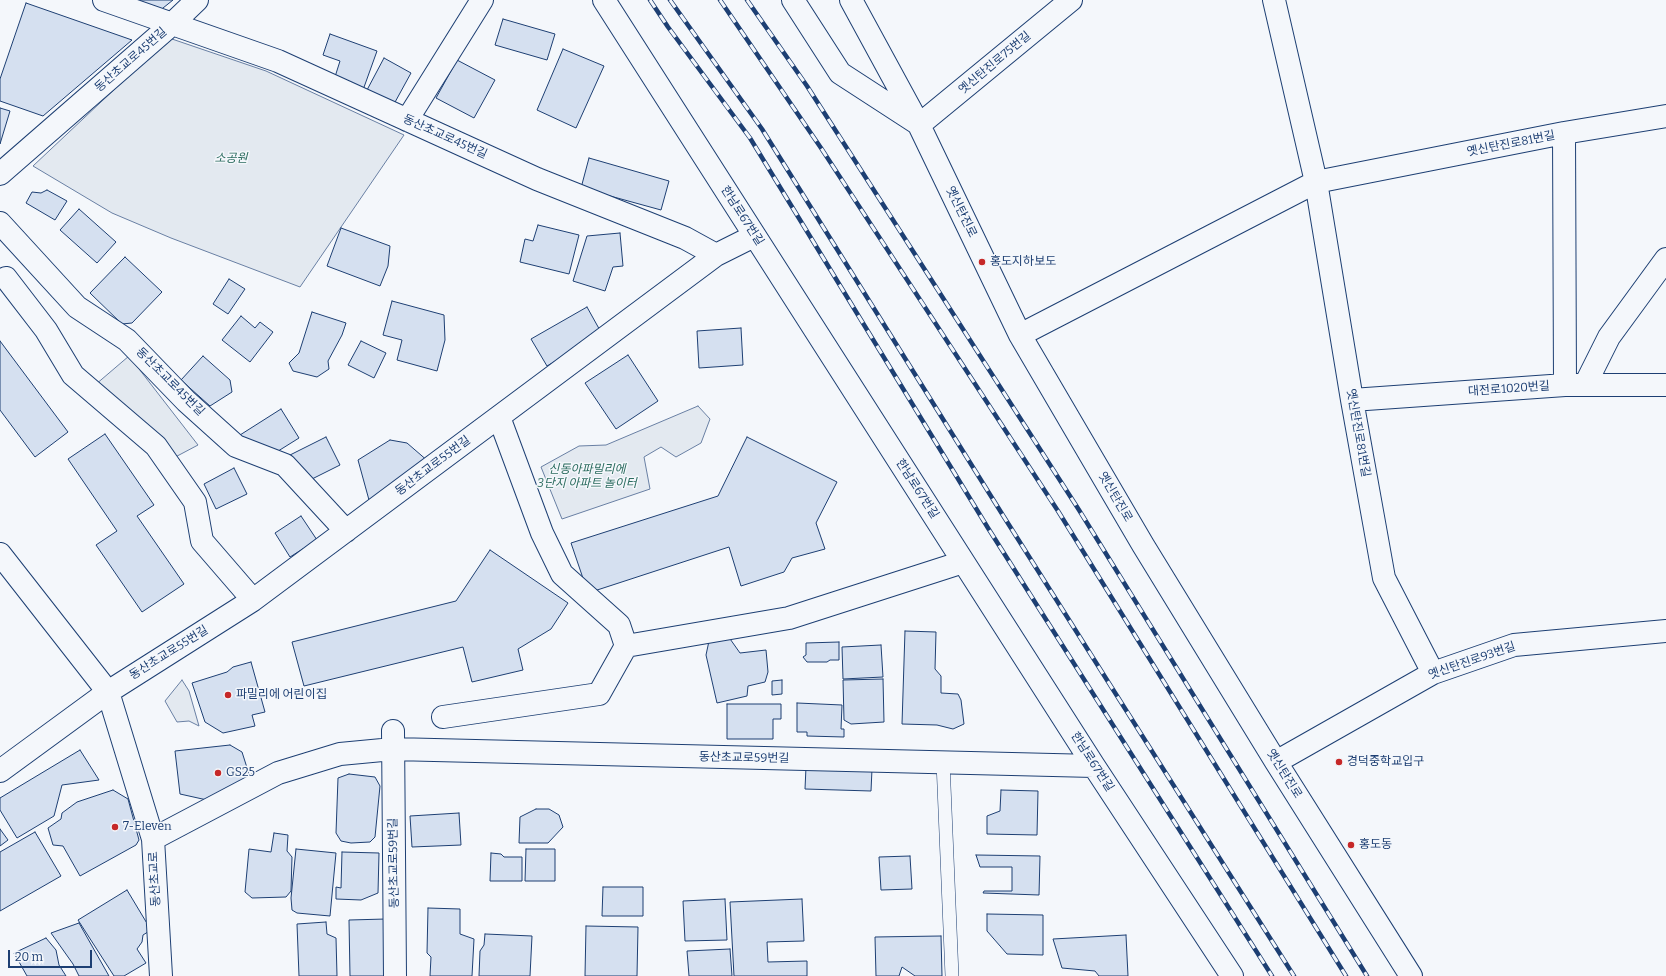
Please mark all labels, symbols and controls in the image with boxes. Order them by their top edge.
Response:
street label: 동산초교로45번길 [92,25,170,95]
street label: 옛신탄진로75번길 [956,29,1034,97]
street label: 동산초교로45번길 [401,112,489,162]
street label: 옛신탄진로81번길 [1466,128,1556,160]
park label: 소공원 [214,152,248,166]
street label: 한남로67번길 [717,184,767,248]
street label: 옛신탄진로 [942,184,980,240]
place label: 홍도지하보도 [990,255,1056,269]
marker: 홍도지하보도 [977,257,987,267]
street label: 동산초교로45번길 [133,345,207,419]
street label: 대전로1020번길 [1468,379,1550,399]
street label: 옛신탄진로81번길 [1343,388,1373,478]
street label: 동산초교로55번길 [393,433,473,499]
street label: 한남로67번길 [892,457,942,521]
park label: 신동아파밀리에 3단지 아파트 놀이터 [537,463,637,491]
street label: 옛신탄진로 [1095,469,1135,525]
street label: 동산초교로55번길 [127,623,211,683]
street label: 옛신탄진로93번길 [1427,639,1517,683]
place label: 파밀리에 어린이집 [236,688,327,702]
marker: 파밀리에 어린이집 [223,690,233,700]
street label: 한남로67번길 [1067,730,1117,794]
street label: 옛신탄진로 [1263,747,1305,801]
street label: 동산초교로59번길 [699,750,789,766]
place label: 경덕중학교입구 [1347,755,1424,769]
marker: 경덕중학교입구 [1334,757,1344,767]
place label: GS25 [226,766,255,780]
marker: GS25 [213,768,223,778]
street label: 동산초교로59번길 [386,818,402,908]
place label: 7-Eleven [123,820,172,834]
marker: 7-Eleven [110,822,120,832]
place label: 홍도동 [1359,838,1392,852]
marker: 홍도동 [1346,840,1356,850]
street label: 동산초교로 [146,851,164,907]
scale bar [10,942,94,968]
text: 20 m [15,950,43,964]

